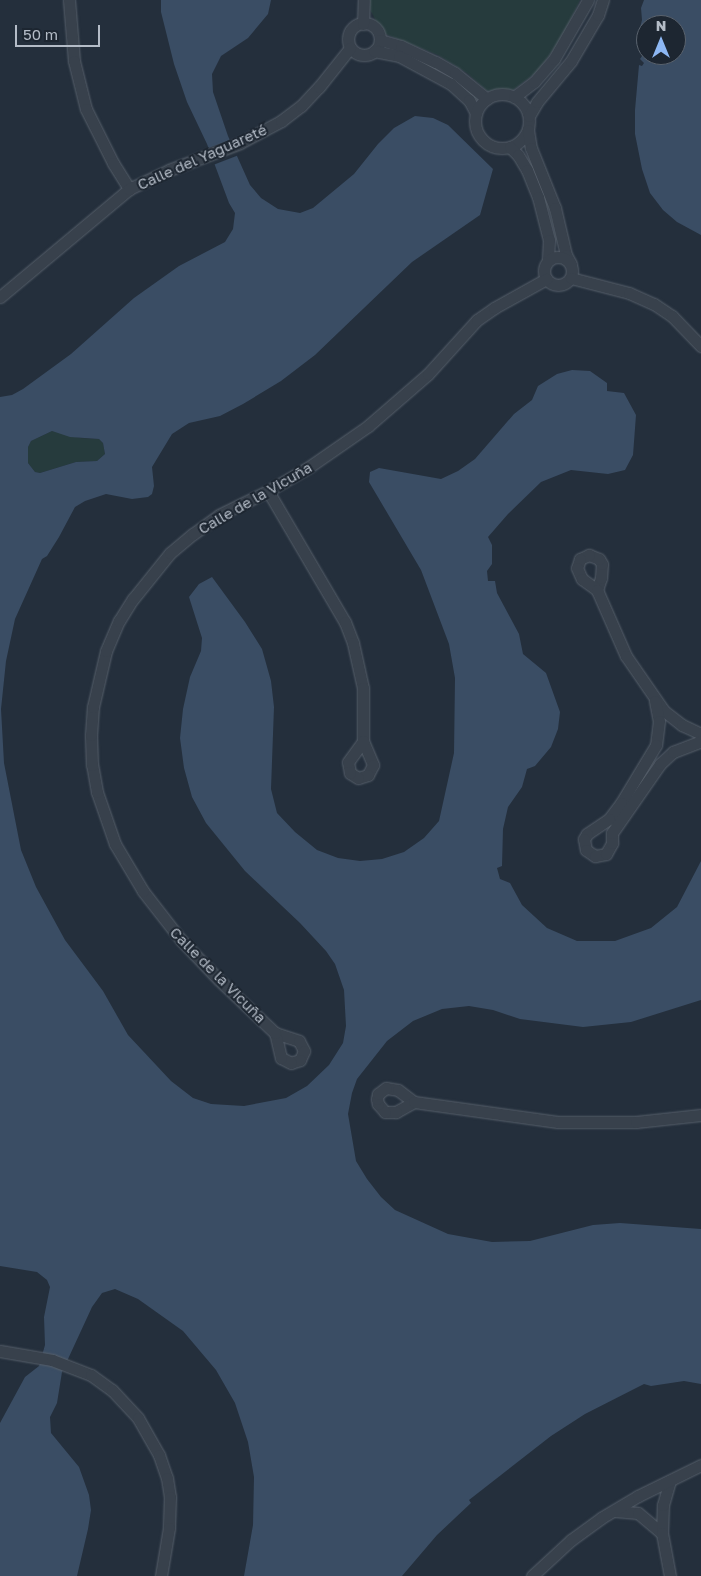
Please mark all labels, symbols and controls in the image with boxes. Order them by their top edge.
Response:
scale bar [18,15,102,47]
north arrow [636,15,686,65]
text: N [656,17,666,34]
text: 50 m [23,25,58,43]
street label: Calle del Yaguareté [134,120,270,194]
street label: Calle de la Vicuña [195,458,315,538]
street label: Calle de la Vicuña [166,923,270,1027]

